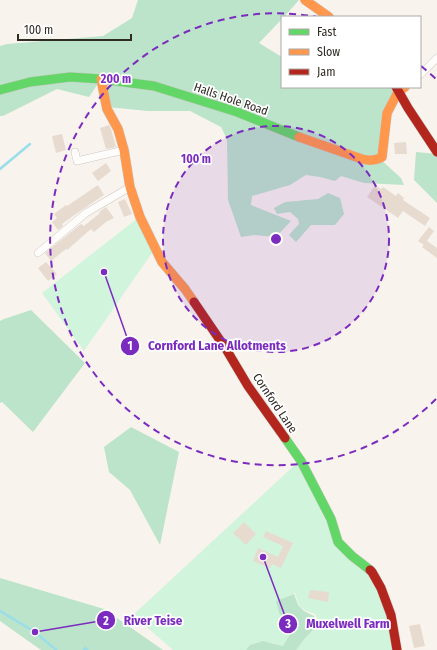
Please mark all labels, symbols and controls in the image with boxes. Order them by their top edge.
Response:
scale bar [18,16,131,42]
legend [281,16,421,88]
text: 100 m [24,23,53,37]
text: Fast [317,25,336,39]
text: Slow [317,45,340,59]
text: Jam [317,65,335,79]
text: 200 m [100,72,131,86]
street label: Halls Hole Road [192,80,270,118]
text: 100 m [181,152,211,166]
centre of rings [269,232,283,246]
callout: Cornford Lane Allotments [120,333,294,358]
text: Cornford Lane Allotments [148,338,286,353]
text: 1 [127,339,133,353]
street label: Cornford Lane [250,370,300,436]
callout: River Teise [96,608,190,633]
callout: Muxelwell Farm [278,611,397,636]
text: River Teise [124,613,183,628]
text: 2 [102,614,109,628]
text: Muxelwell Farm [306,616,390,631]
text: 3 [284,617,291,631]

